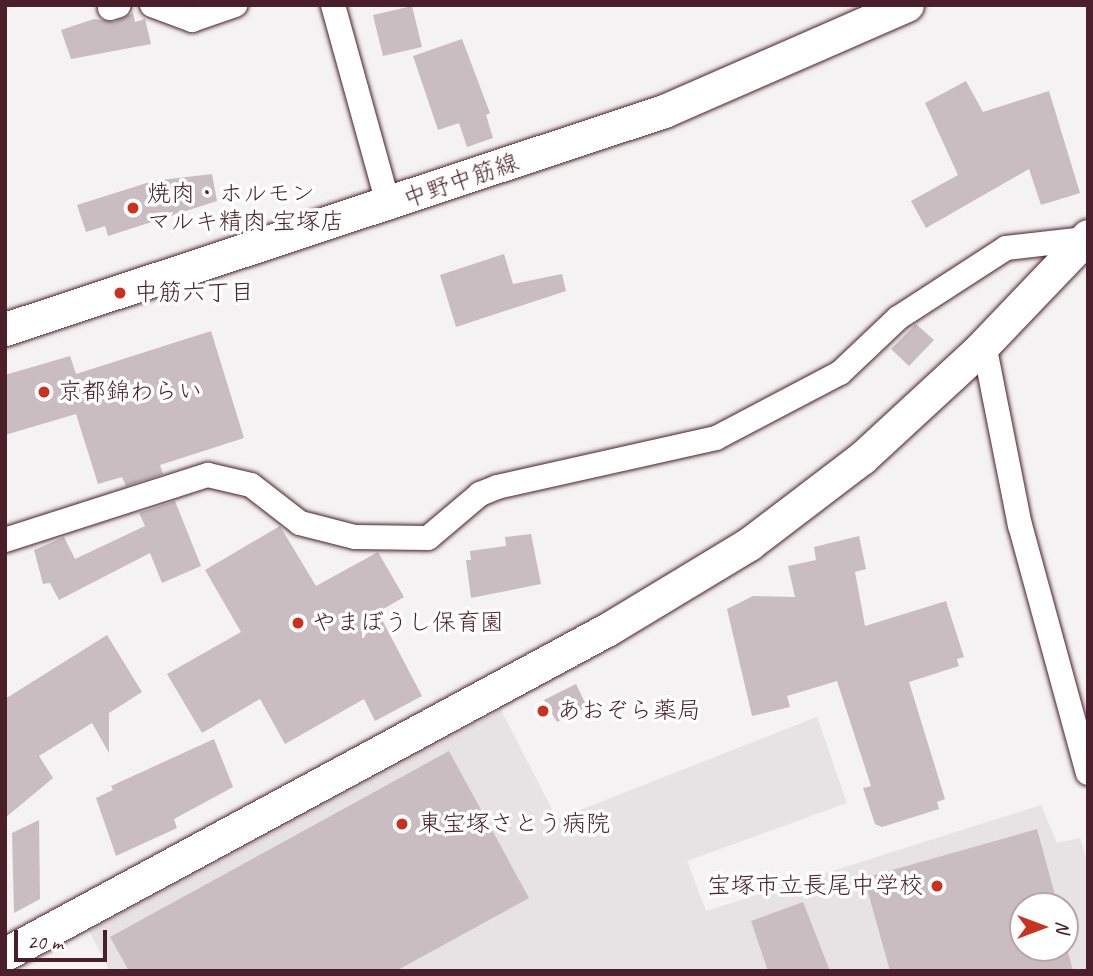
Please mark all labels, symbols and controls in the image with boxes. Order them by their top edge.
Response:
street label: 中野中筋線 [400,148,522,214]
place label: 焼肉・ホルモン マルキ精肉 宝塚店 [147,180,345,236]
marker: 焼肉・ホルモン マルキ精肉 宝塚店 [125,200,141,216]
place label: 中筋六丁目 [134,279,254,307]
marker: 中筋六丁目 [112,285,128,301]
place label: 京都錦わらい [58,378,202,406]
marker: 京都錦わらい [36,384,52,400]
place label: やまぼうし保育園 [312,609,504,637]
marker: やまぼうし保育園 [290,615,306,631]
place label: あおぞら薬局 [557,697,701,725]
marker: あおぞら薬局 [535,703,551,719]
place label: 東宝塚さとう病院 [418,810,610,838]
marker: 東宝塚さとう病院 [392,814,412,834]
place label: 宝塚市立長尾中学校 [707,872,923,900]
marker: 宝塚市立長尾中学校 [929,878,945,894]
north arrow [1009,892,1079,962]
scale bar [18,916,110,960]
text: N [1051,921,1075,933]
text: 20 m [27,929,63,955]

